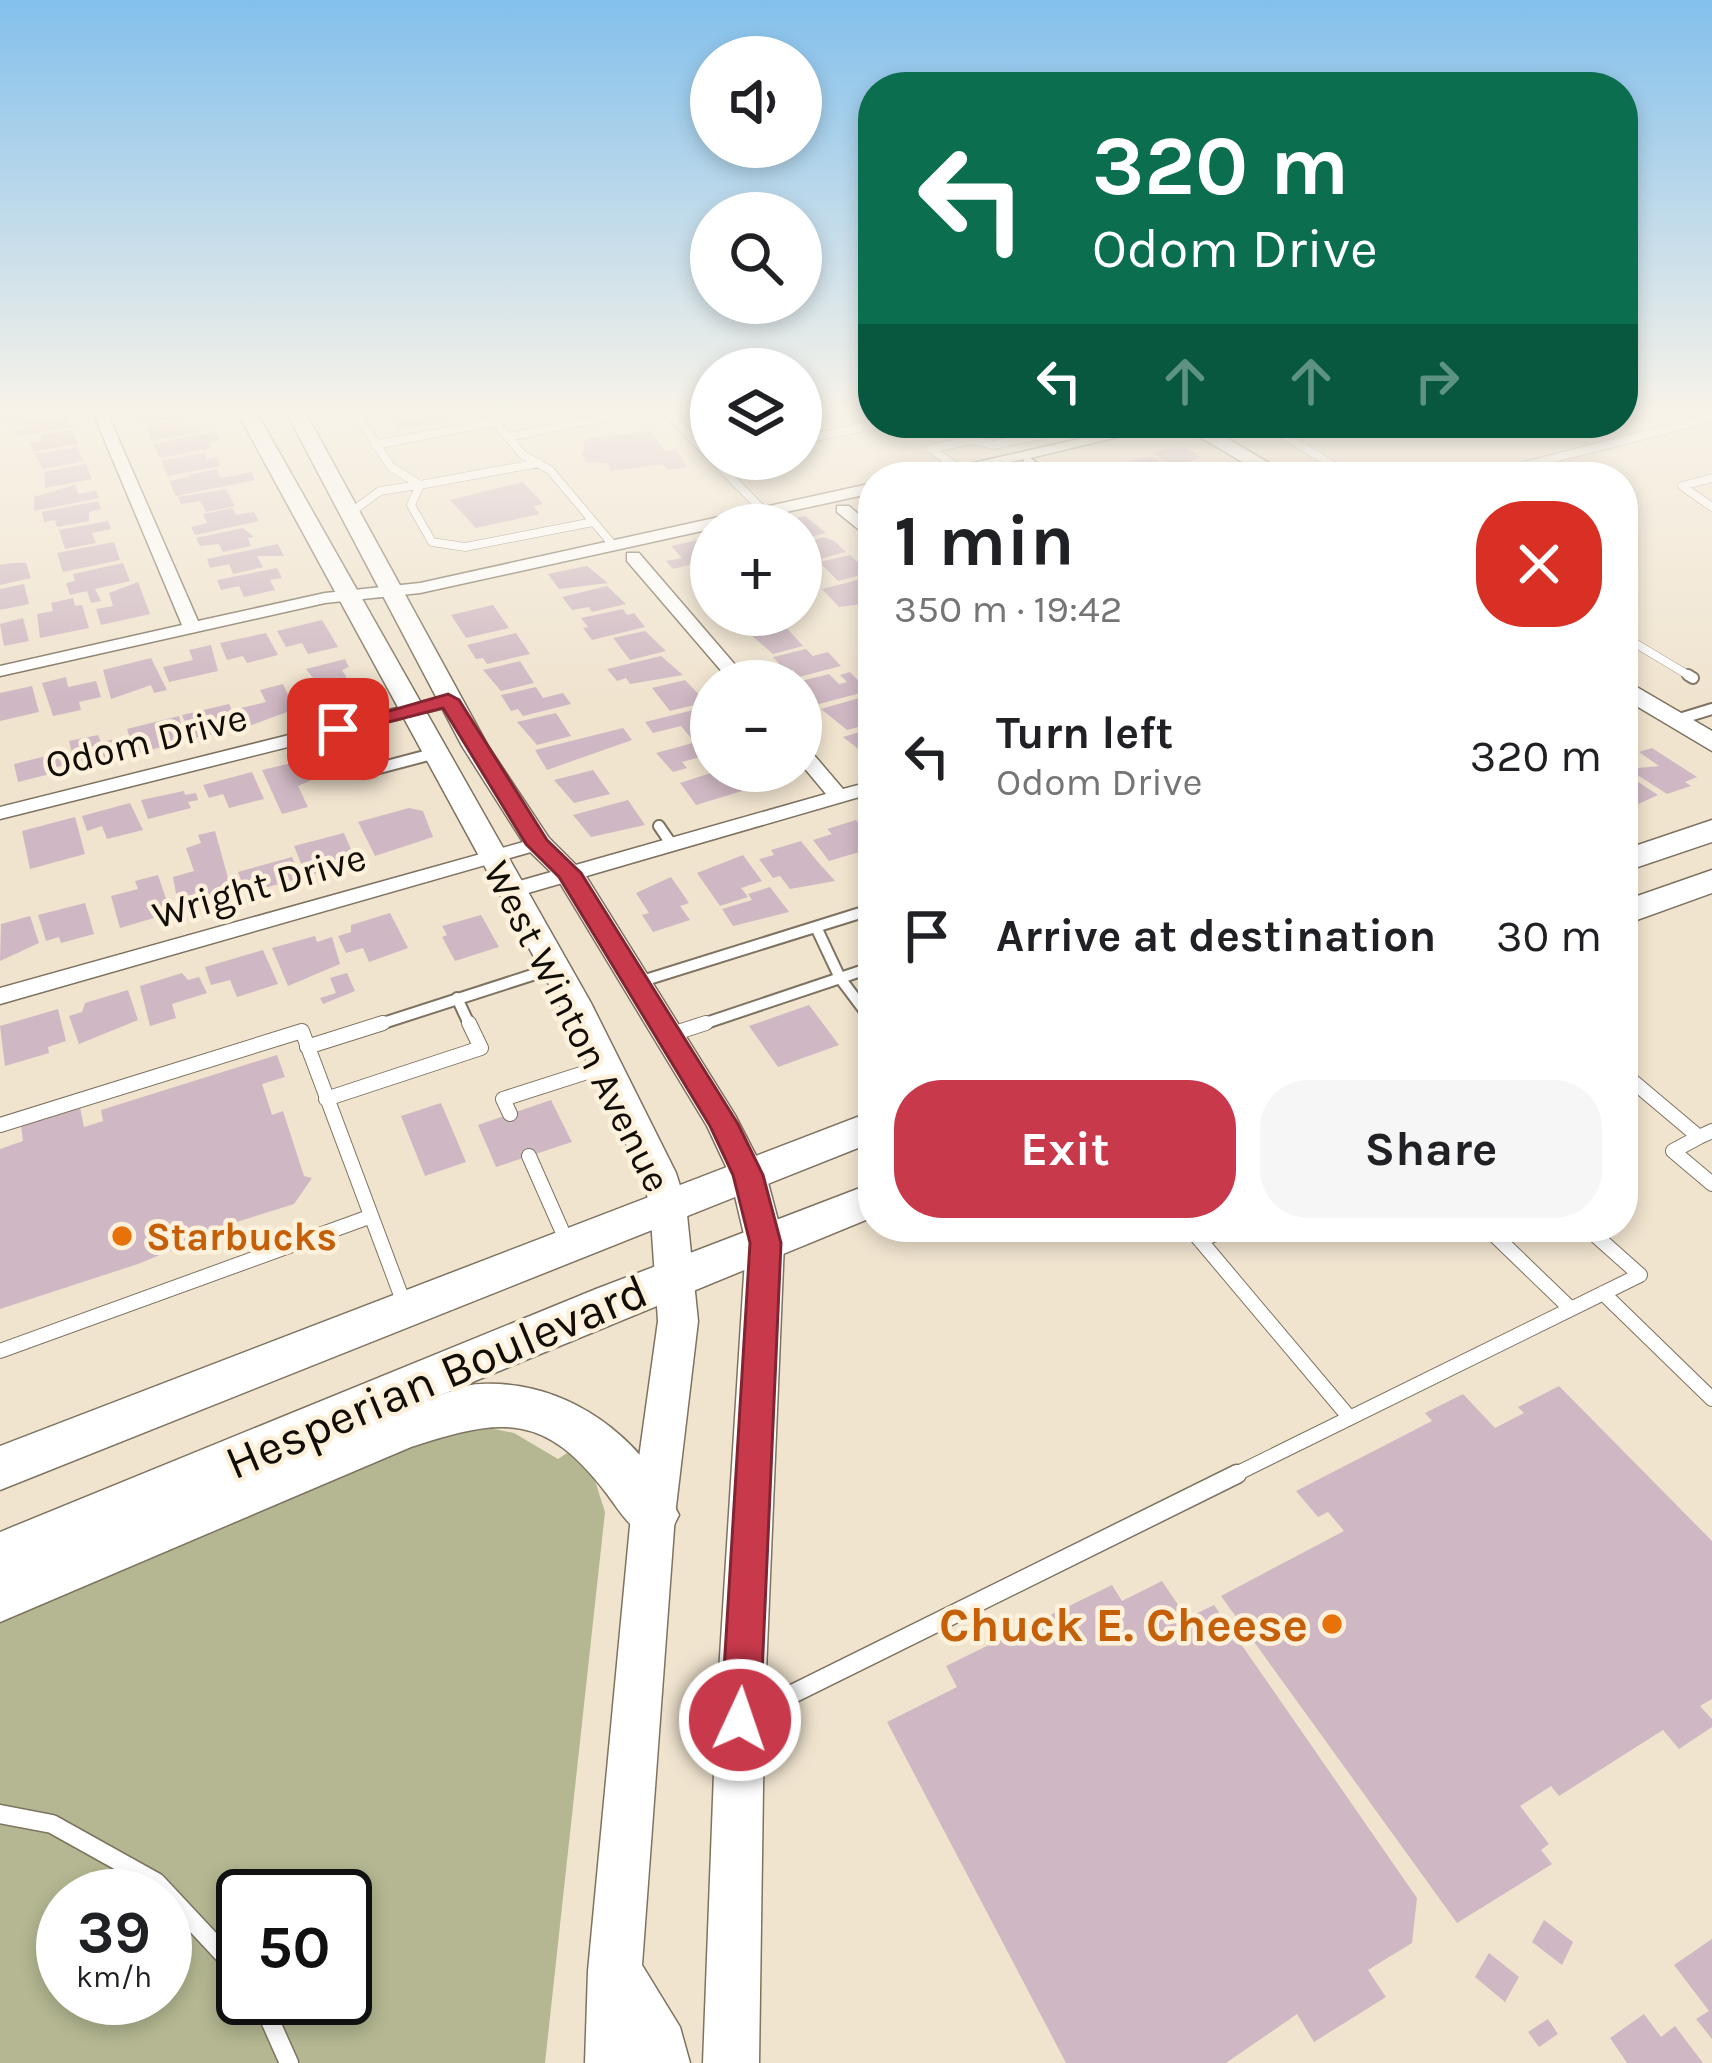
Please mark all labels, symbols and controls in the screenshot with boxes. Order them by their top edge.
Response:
map controls [690,36,822,792]
button: sound [690,36,822,168]
text: 320 m [1092,117,1349,215]
icon: left [894,120,1050,276]
button: search [690,192,822,324]
text: Odom Drive [1092,217,1378,281]
button: layers [690,348,822,480]
icon: left [1026,348,1092,414]
icon: ahead [1152,348,1218,414]
icon: ahead [1278,348,1344,414]
icon: right [1404,348,1470,414]
text: 1 min [894,499,1075,583]
button: close [1476,501,1602,627]
button: + [690,504,822,636]
text: 350 m · 19:42 [894,586,1122,632]
button: − [690,660,822,792]
pin [287,678,389,780]
street label: Odom Drive [41,694,252,788]
icon: arrive [305,696,371,762]
text: Turn left [996,707,1173,759]
icon: left [894,723,960,789]
text: 320 m [1470,730,1602,782]
text: Odom Drive [996,759,1202,805]
street label: Wright Drive [147,834,371,938]
street label: West Winton Avenue [474,853,681,1200]
icon: arrive [894,903,960,969]
text: Arrive at destination [996,910,1436,962]
text: 30 m [1496,910,1602,962]
button: Exit [894,1080,1236,1218]
button: Share [1260,1080,1602,1218]
place label: Starbucks [146,1214,337,1260]
marker: Starbucks [109,1223,135,1249]
street label: Hesperian Boulevard [217,1263,656,1491]
place label: Chuck E. Cheese [939,1597,1308,1653]
marker: Chuck E. Cheese [1319,1611,1345,1637]
position arrow [677,1657,803,1783]
speed limit sign: 50 [216,1869,372,2025]
text: 39 [77,1897,151,1967]
text: km/h [76,1959,152,1995]

